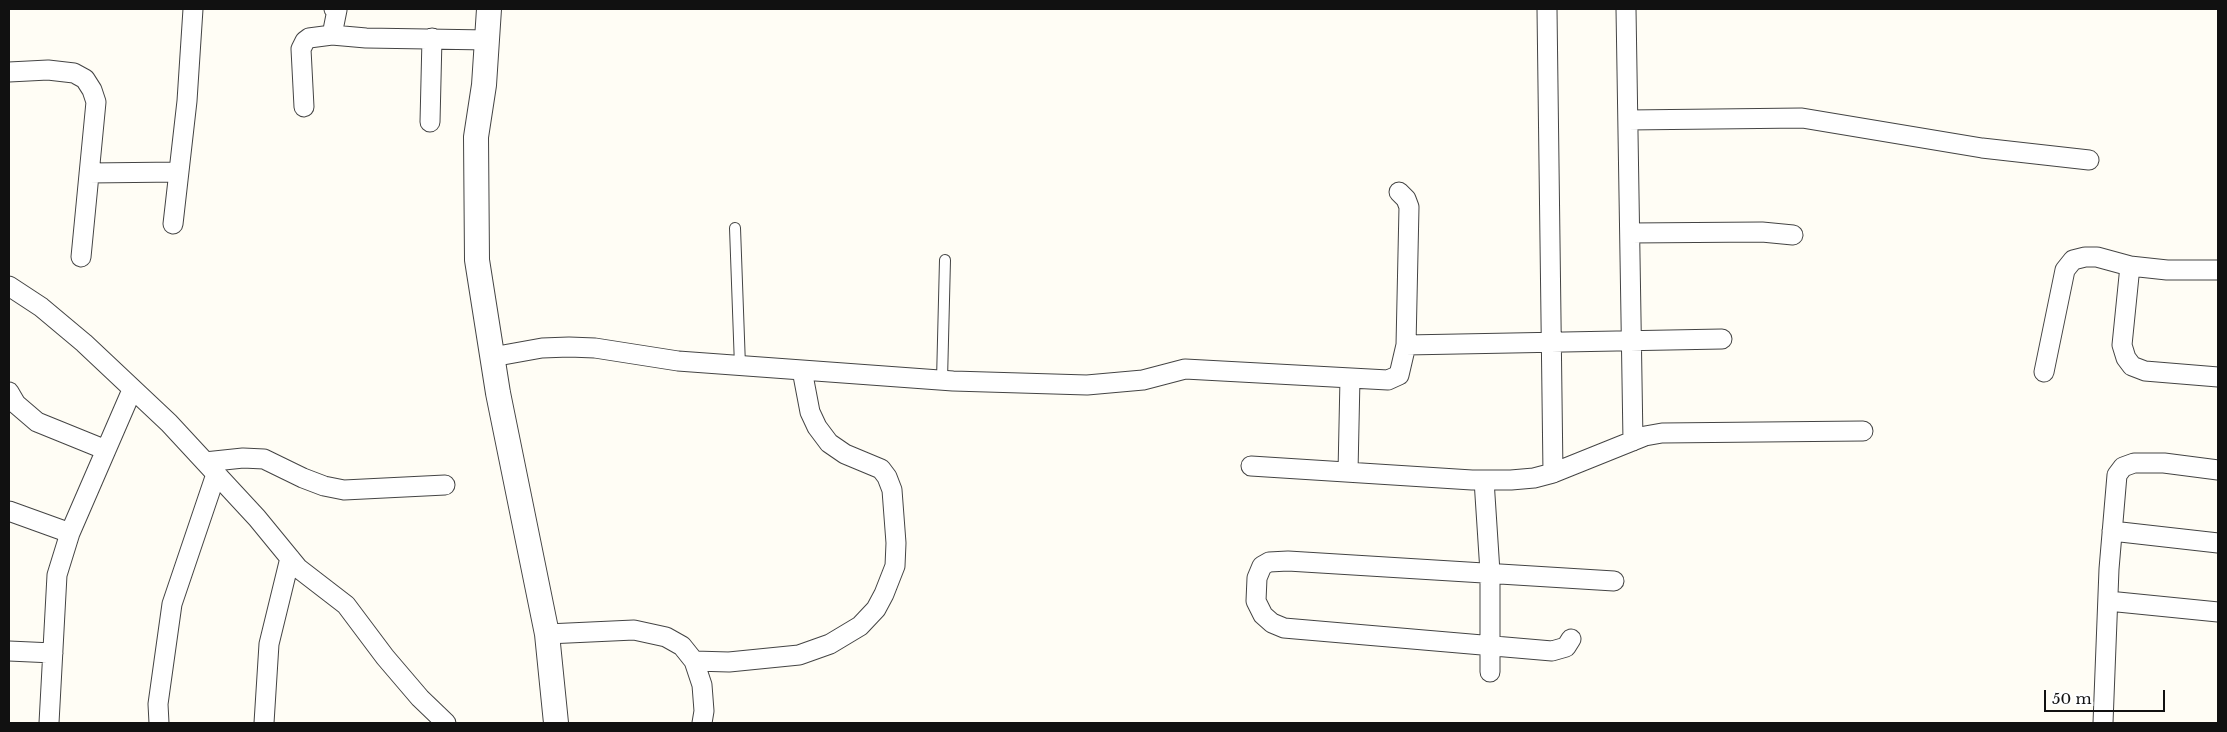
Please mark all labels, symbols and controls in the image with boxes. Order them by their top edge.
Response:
scale bar [2047,680,2168,712]
text: 50 m [2052,689,2092,708]

